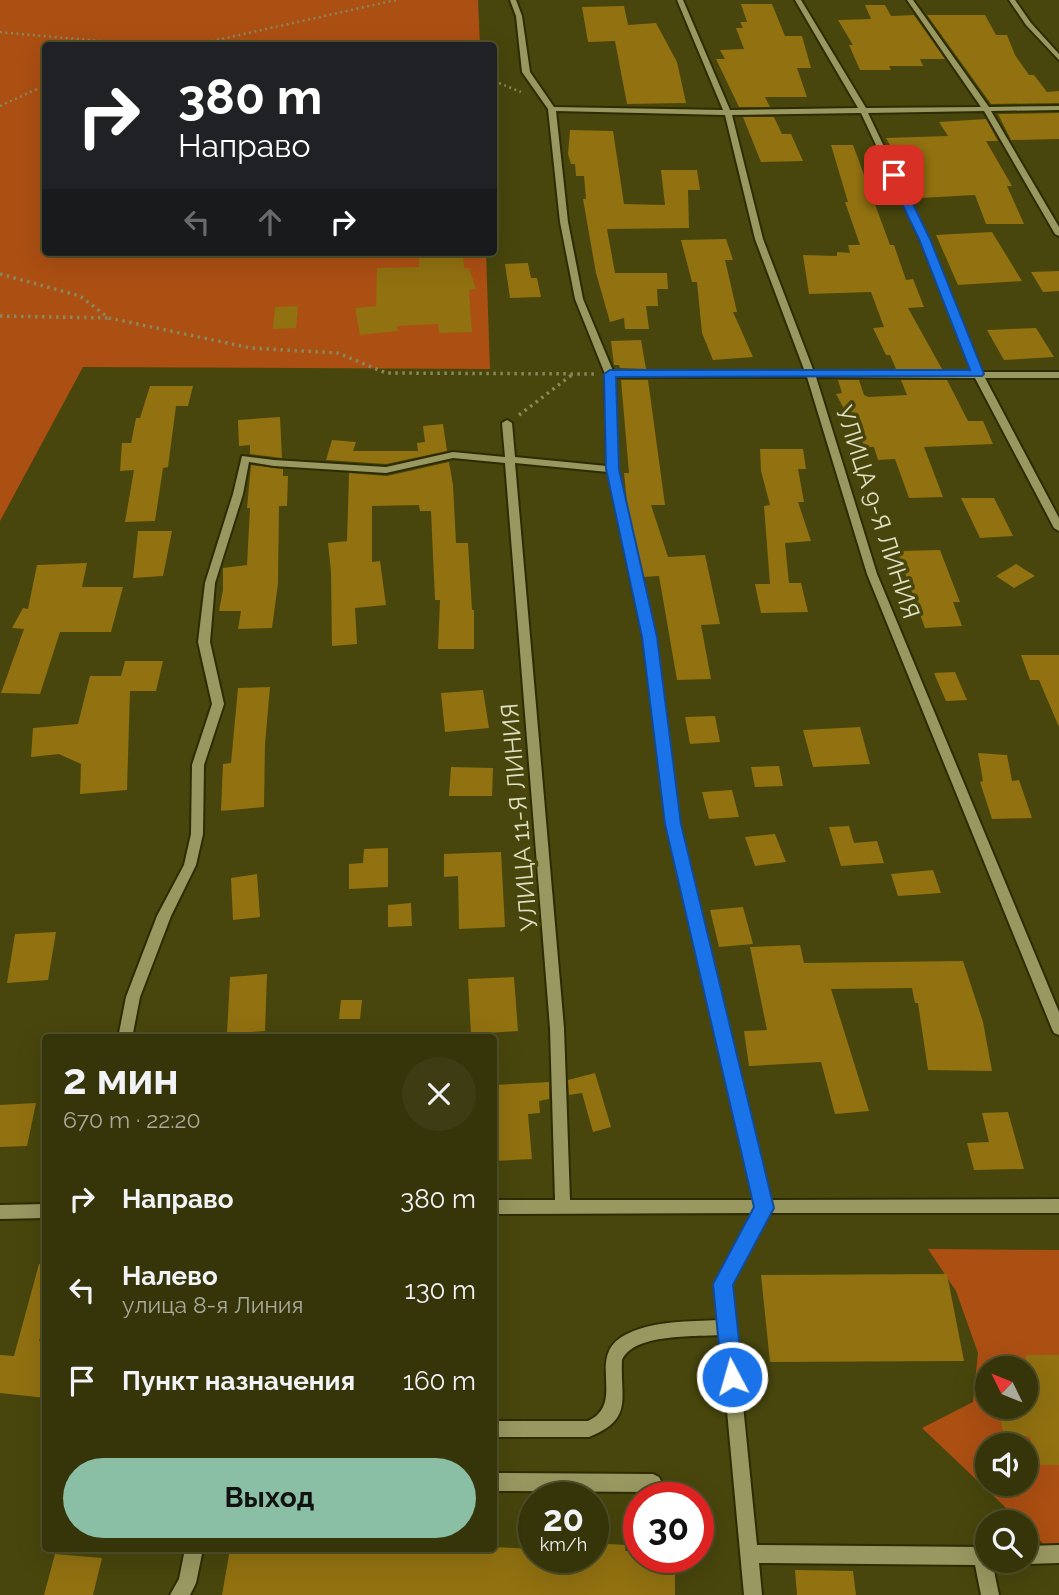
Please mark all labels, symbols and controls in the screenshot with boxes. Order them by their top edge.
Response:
text: 380 m [178,68,322,125]
icon: right [63,70,154,161]
text: Направо [178,127,310,164]
pin [864,145,924,205]
icon: arrive [875,156,913,194]
icon: left [178,203,216,241]
icon: ahead [251,203,289,241]
icon: right [324,203,362,241]
street label: УЛИЦА 9-Я ЛИНИЯ [830,402,926,622]
street label: УЛИЦА 11-Я ЛИНИЯ [495,702,543,932]
text: 2 мин [63,1055,179,1104]
button: close [402,1057,476,1131]
text: 670 m · 22:20 [63,1106,201,1133]
icon: right [63,1180,101,1218]
text: Направо [122,1184,233,1214]
text: 380 m [400,1184,476,1214]
text: Налево [122,1261,218,1291]
icon: left [63,1271,101,1309]
text: 130 m [405,1275,476,1305]
text: улица 8-я Линия [122,1291,303,1318]
position arrow [695,1340,769,1414]
north arrow [975,1356,1038,1419]
map controls [975,1356,1038,1573]
icon: arrive [63,1362,101,1400]
text: Пункт назначения [122,1366,355,1396]
text: 160 m [403,1366,476,1396]
button: sound [975,1433,1038,1496]
button: Выход [63,1458,476,1538]
speed limit sign: 30 [623,1482,714,1573]
text: 20 [543,1498,584,1539]
button: search [975,1510,1038,1573]
text: km/h [540,1534,587,1555]

